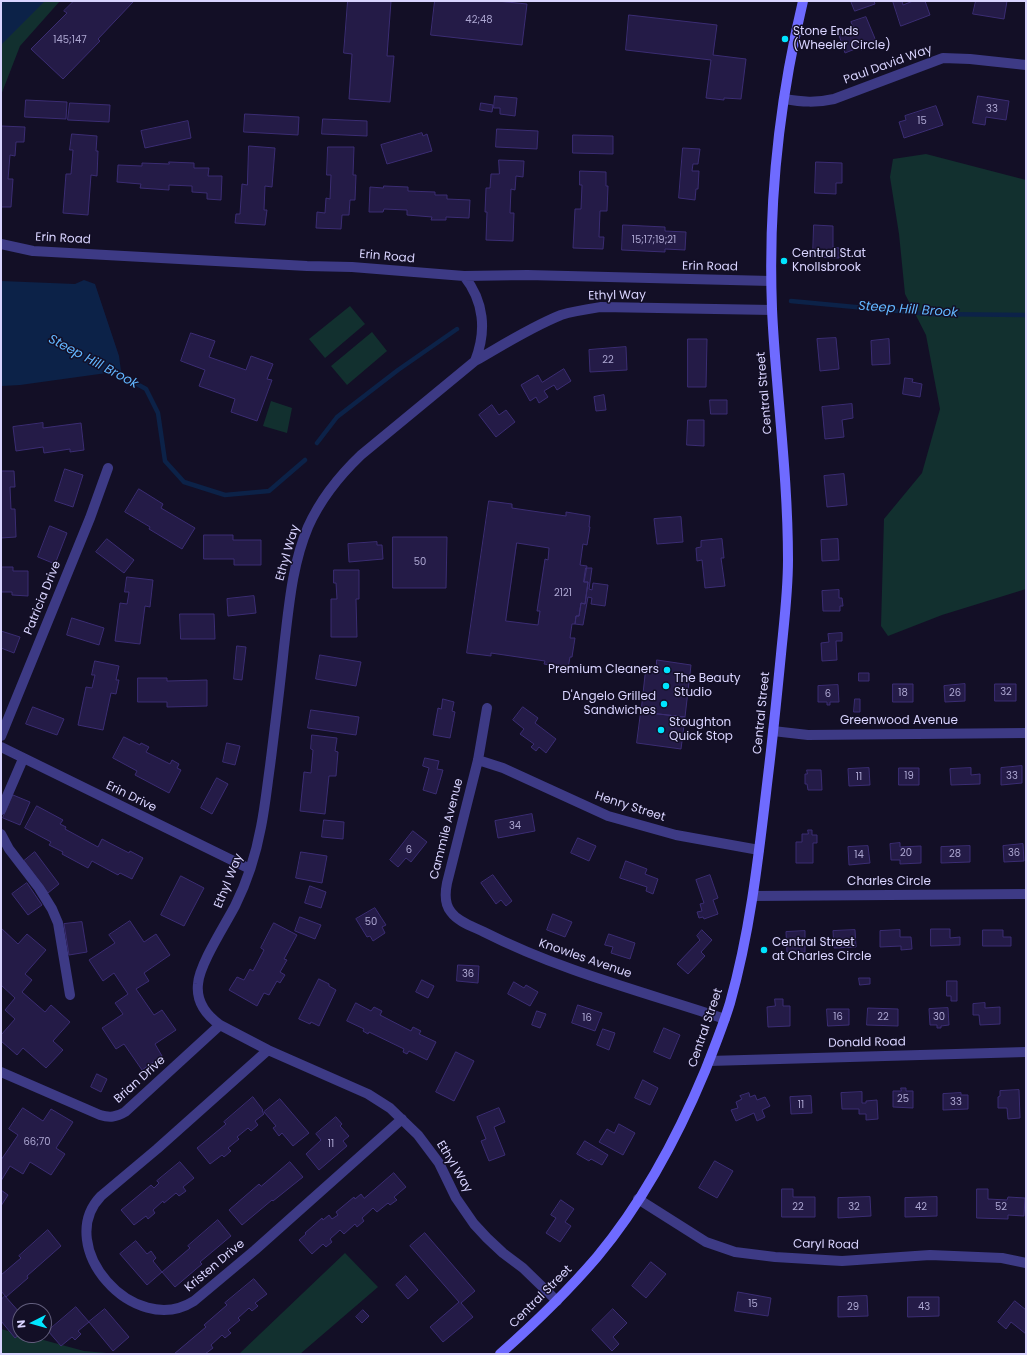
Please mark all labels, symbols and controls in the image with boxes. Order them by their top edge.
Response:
house number: 42;48 [465,14,493,26]
place label: Stone Ends (Wheeler Circle) [793,25,891,53]
house number: 145;147 [53,34,87,46]
marker: Stone Ends (Wheeler Circle) [780,34,790,44]
street label: Paul David Way [842,42,934,88]
house number: 33 [986,103,998,115]
house number: 15 [917,115,927,127]
street label: Erin Road [35,230,91,248]
house number: 15;17;19;21 [632,234,676,246]
street label: Erin Road [359,247,415,267]
place label: Central St.at Knollsbrook [792,247,866,275]
marker: Central St.at Knollsbrook [779,256,789,266]
street label: Erin Road [682,259,738,275]
street label: Ethyl Way [588,288,646,304]
water label: Steep Hill Brook [858,299,958,321]
water label: Steep Hill Brook [45,332,141,392]
street label: Central Street [754,351,776,435]
house number: 22 [602,354,614,366]
street label: Ethyl Way [273,523,303,583]
house number: 50 [414,556,426,568]
street label: Patricia Drive [22,559,64,637]
house number: 2121 [554,587,572,599]
place label: Premium Cleaners [548,663,659,677]
marker: Premium Cleaners [662,665,672,675]
street label: Central Street [751,671,773,755]
place label: The Beauty Studio [674,672,741,700]
marker: The Beauty Studio [661,681,671,691]
house number: 32 [1000,686,1012,698]
house number: 18 [898,687,908,699]
house number: 26 [949,687,961,699]
house number: 6 [825,688,831,700]
place label: D'Angelo Grilled Sandwiches [562,690,656,718]
marker: D'Angelo Grilled Sandwiches [659,699,669,709]
street label: Greenwood Avenue [840,714,958,728]
place label: Stoughton Quick Stop [669,716,733,744]
marker: Stoughton Quick Stop [656,725,666,735]
house number: 19 [904,770,914,782]
house number: 33 [1006,770,1018,782]
house number: 11 [856,771,862,783]
street label: Cammile Avenue [427,777,467,881]
street label: Erin Drive [103,779,159,815]
street label: Henry Street [593,789,667,825]
house number: 34 [509,820,521,832]
house number: 6 [406,844,412,856]
house number: 20 [900,847,912,859]
house number: 36 [1008,847,1020,859]
house number: 28 [949,848,961,860]
house number: 14 [854,849,864,861]
street label: Ethyl Way [212,852,246,910]
street label: Charles Circle [847,875,931,889]
house number: 50 [365,916,377,928]
street label: Knowles Avenue [537,936,633,982]
place label: Central Street at Charles Circle [772,936,871,964]
marker: Central Street at Charles Circle [759,945,769,955]
house number: 36 [462,968,474,980]
street label: Central Street [686,987,726,1069]
house number: 16 [833,1011,843,1023]
house number: 22 [877,1011,889,1023]
house number: 30 [933,1011,945,1023]
house number: 16 [582,1012,592,1024]
street label: Donald Road [828,1035,906,1051]
street label: Brian Drive [111,1053,169,1107]
house number: 25 [897,1093,909,1105]
house number: 33 [950,1096,962,1108]
house number: 11 [798,1099,804,1111]
house number: 66;70 [23,1136,51,1148]
house number: 11 [328,1138,334,1150]
street label: Ethyl Way [433,1139,475,1195]
house number: 22 [792,1201,804,1213]
house number: 32 [848,1201,860,1213]
house number: 42 [915,1201,927,1213]
house number: 52 [995,1201,1007,1213]
street label: Kristen Drive [182,1237,248,1295]
street label: Caryl Road [793,1237,859,1253]
street label: Central Street [507,1263,575,1331]
house number: 15 [748,1298,758,1310]
house number: 29 [847,1301,859,1313]
house number: 43 [918,1301,930,1313]
north arrow [12,1303,52,1343]
text: N [13,1319,29,1329]

